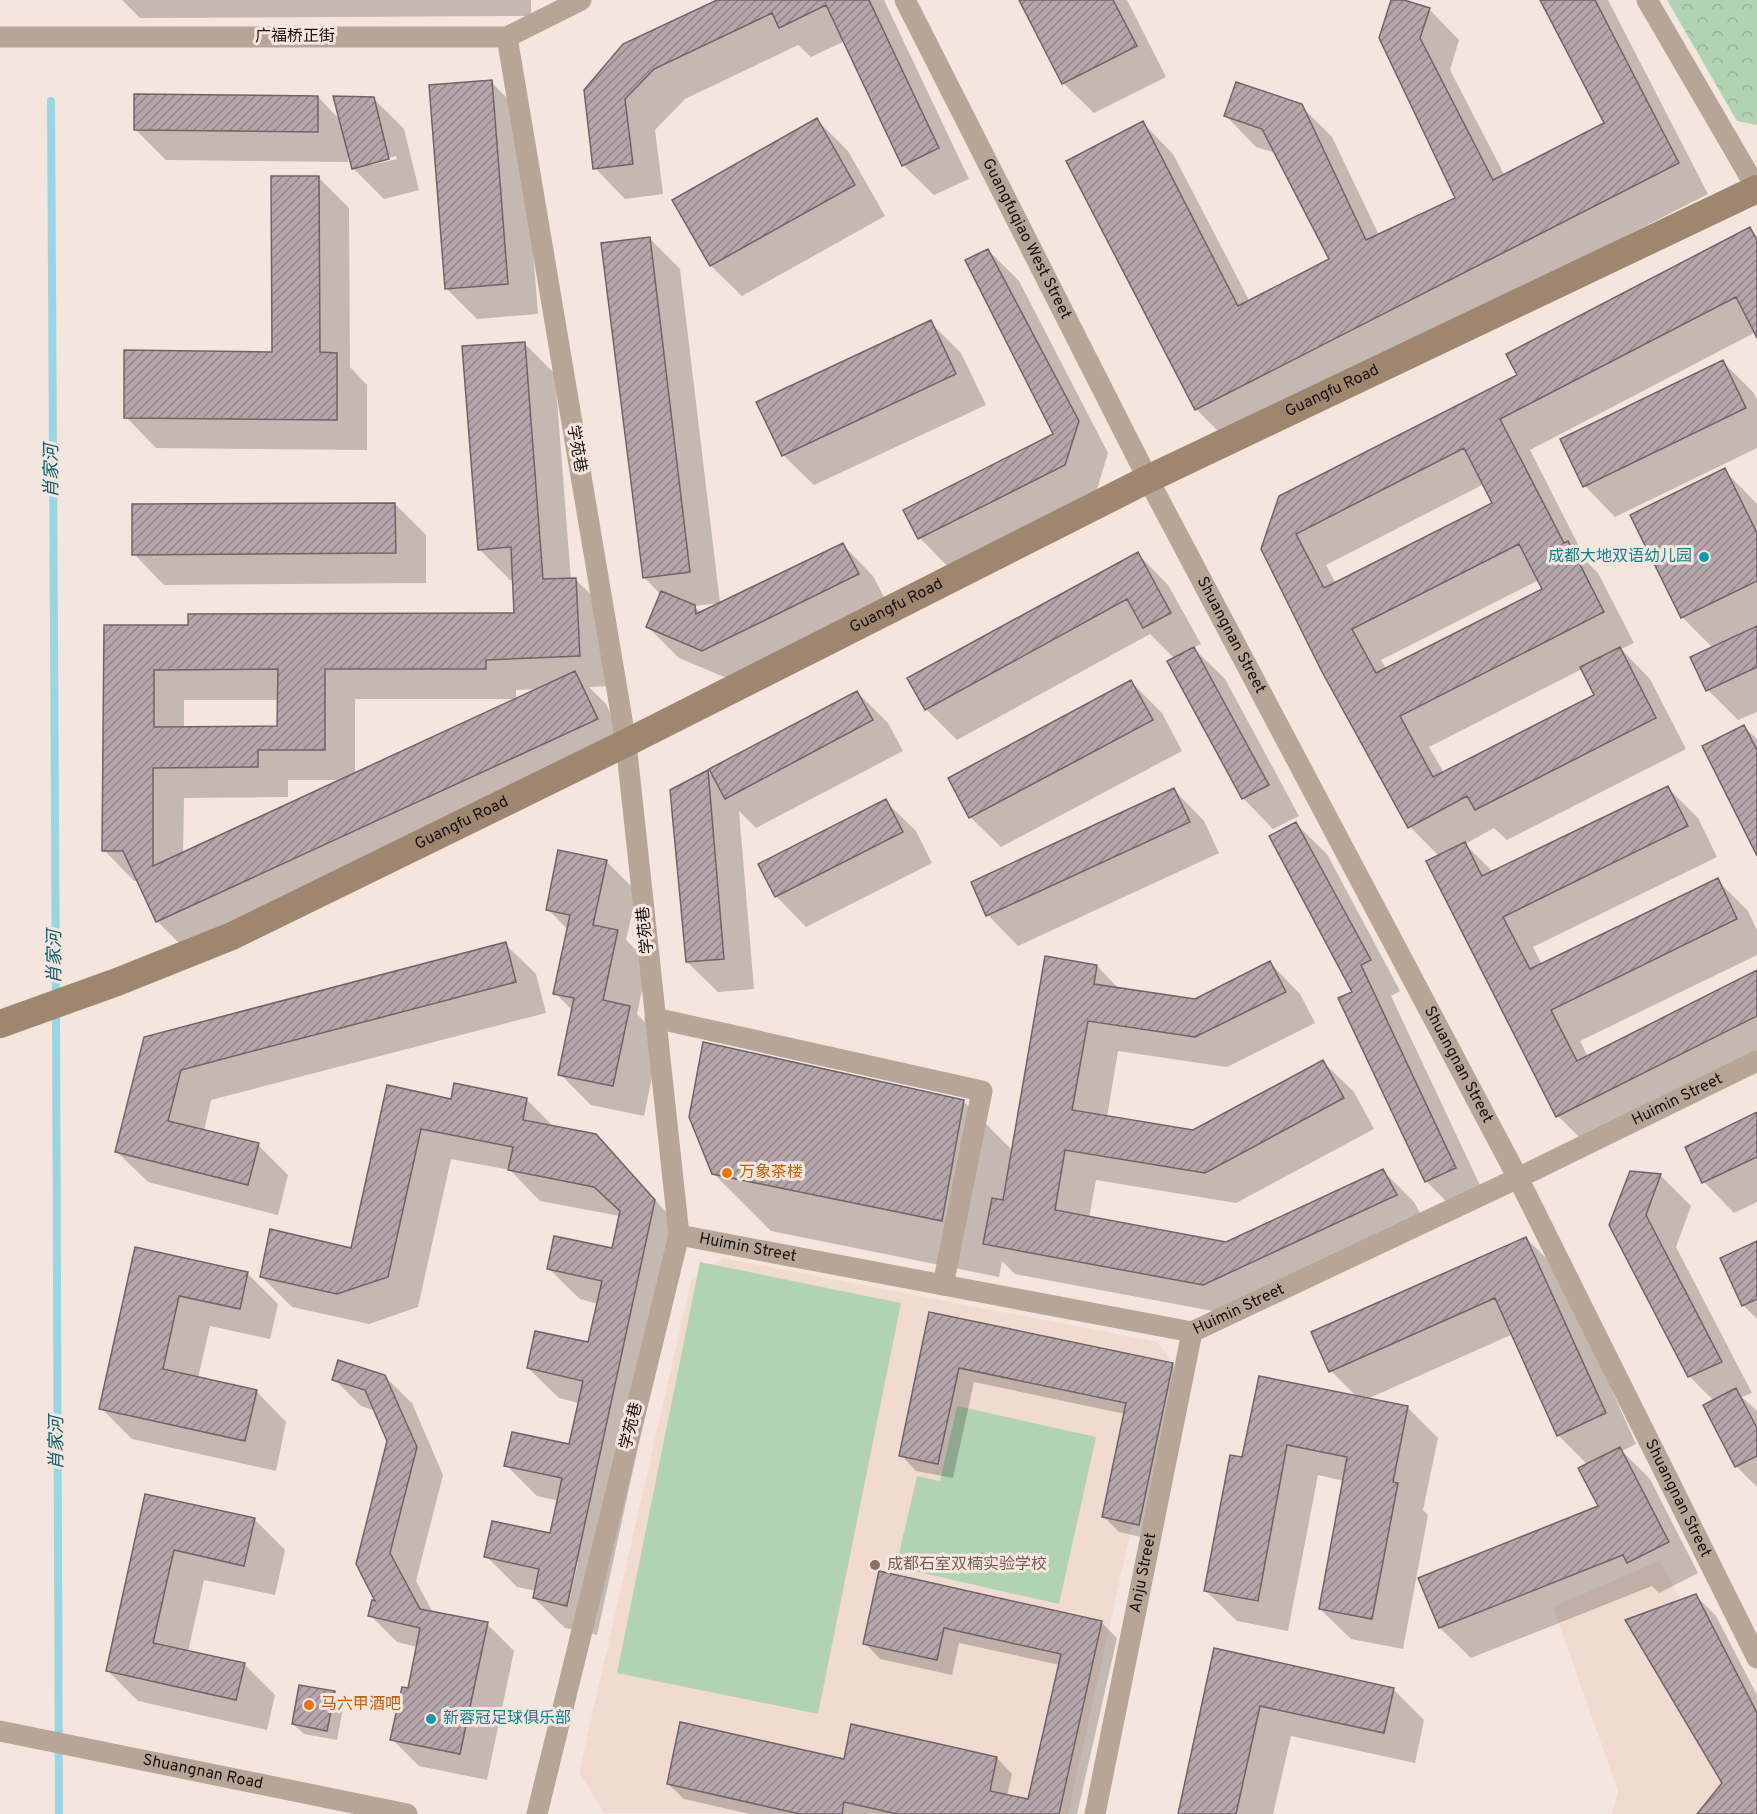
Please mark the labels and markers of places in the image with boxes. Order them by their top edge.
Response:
place label: 成都大地双语幼儿园 [1548,547,1692,567]
marker: 成都大地双语幼儿园 [1697,550,1711,564]
place label: 万象茶楼 [739,1162,803,1183]
marker: 万象茶楼 [720,1166,734,1180]
place label: 成都石室双楠实验学校 [887,1555,1047,1575]
marker: 成都石室双楠实验学校 [868,1558,882,1572]
place label: 马六甲酒吧 [321,1695,401,1715]
marker: 马六甲酒吧 [302,1698,316,1712]
place label: 新蓉冠足球俱乐部 [443,1709,571,1729]
marker: 新蓉冠足球俱乐部 [424,1712,438,1726]

